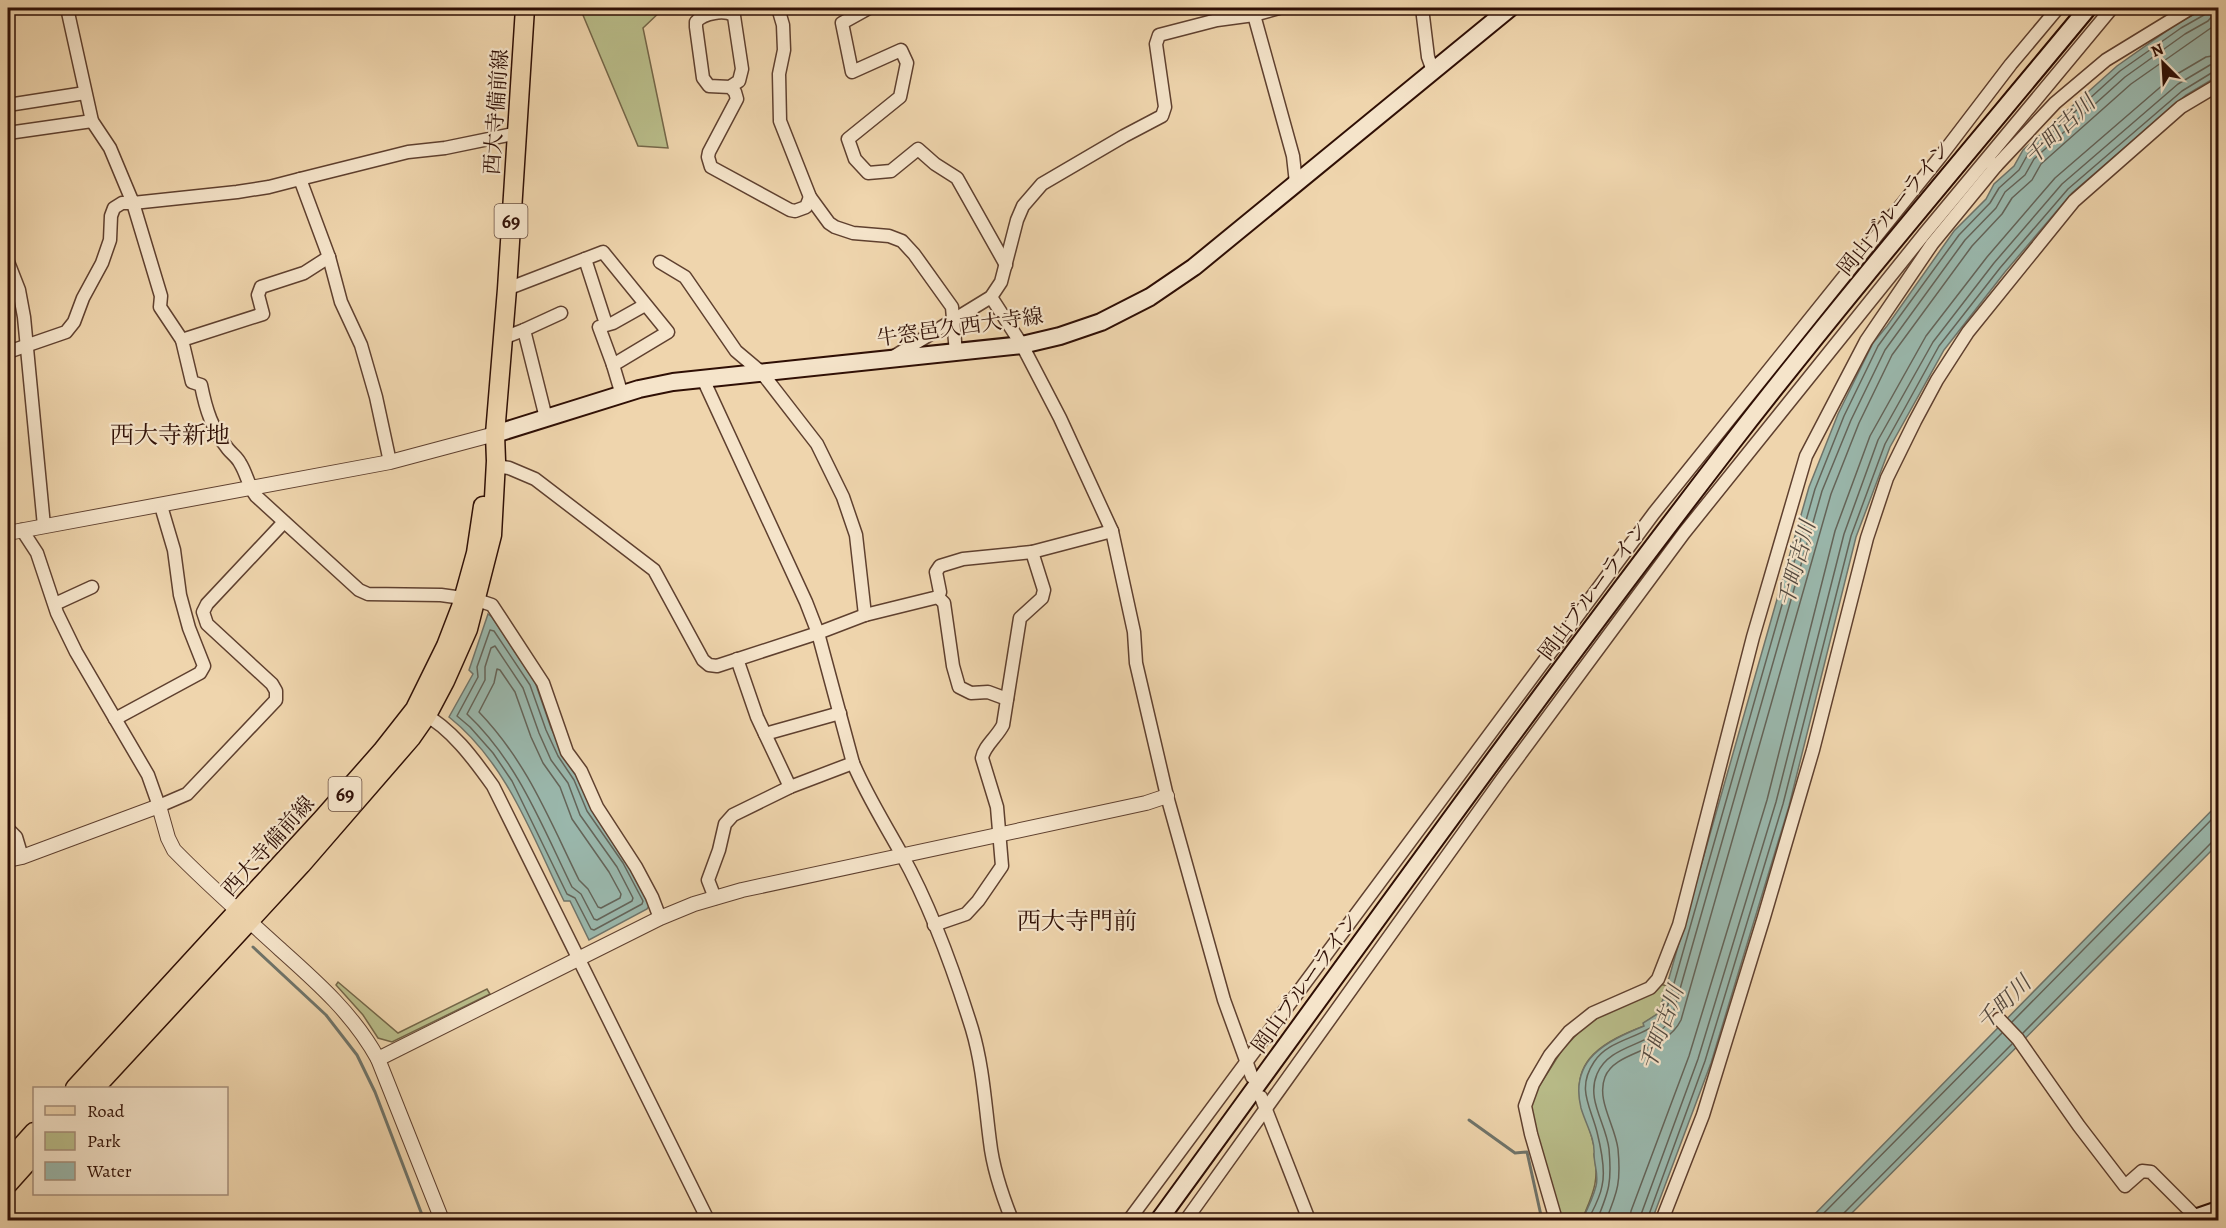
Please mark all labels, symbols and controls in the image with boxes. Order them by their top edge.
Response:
north arrow [2133,33,2193,93]
text: N [2148,38,2167,63]
street label: 西大寺備前線 [478,48,514,176]
water label: 千町古川 [2018,87,2104,171]
street label: 岡山ブルーライン [1831,134,1957,282]
road number: 69 [494,204,528,238]
street label: 牛窓邑久西大寺線 [875,301,1045,353]
district label: 西大寺新地 [110,419,230,451]
street label: 岡山ブルーライン [1532,516,1654,666]
water label: 千町古川 [1771,516,1823,610]
road number: 69 [328,777,362,811]
street label: 西大寺備前線 [215,790,321,902]
district label: 西大寺門前 [1017,905,1137,937]
street label: 岡山ブルーライン [1245,907,1365,1059]
water label: 千町川 [1970,968,2039,1037]
water label: 千町古川 [1633,980,1692,1074]
legend [33,1087,228,1195]
text: Road [87,1099,125,1123]
text: Park [87,1129,121,1153]
text: Water [86,1159,132,1183]

